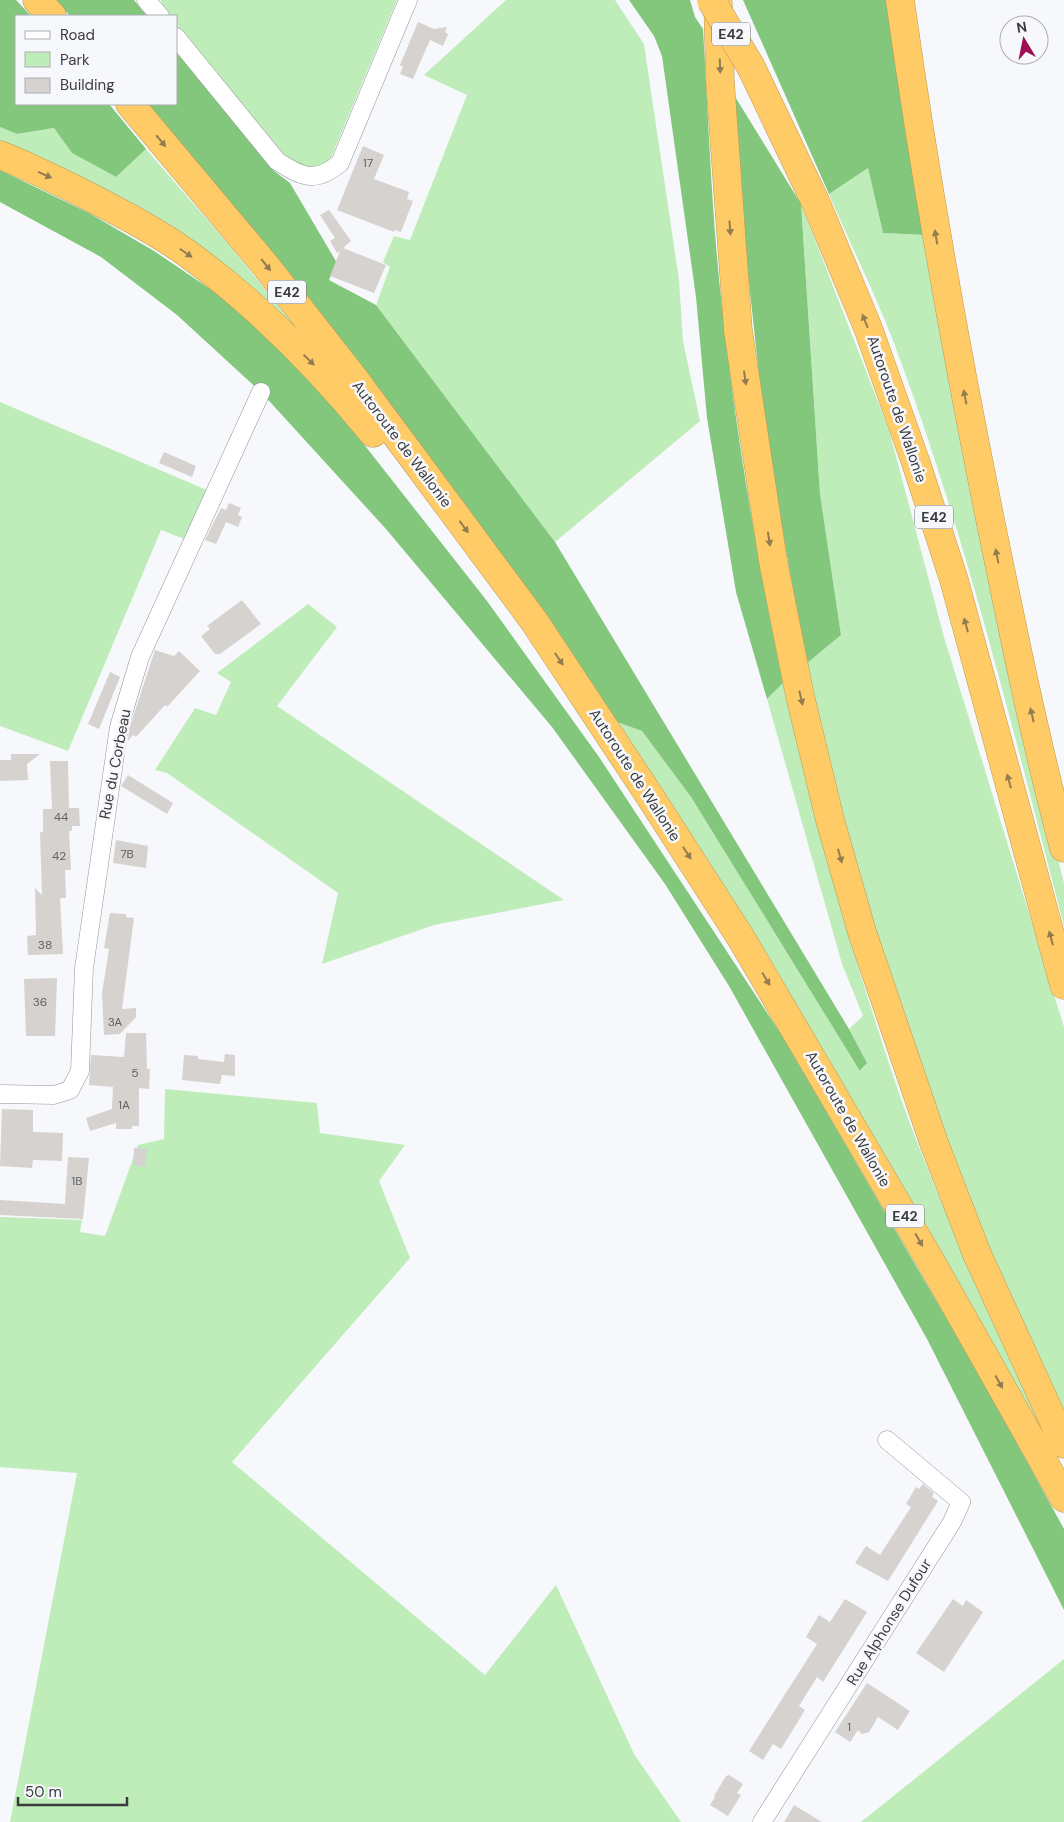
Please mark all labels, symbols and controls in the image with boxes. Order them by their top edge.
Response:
legend [15,15,178,105]
north arrow [999,15,1049,65]
text: N [1015,17,1028,37]
road number: E42 [712,22,750,46]
text: Road [60,25,95,45]
text: Park [60,50,90,70]
one-way arrow [716,58,724,74]
text: Building [60,75,115,95]
one-way arrow [155,135,166,147]
house number: 17 [363,155,373,171]
one-way arrow [38,171,52,179]
one-way arrow [726,221,734,237]
one-way arrow [932,230,940,245]
one-way arrow [180,248,193,258]
one-way arrow [260,259,271,272]
road number: E42 [268,280,306,304]
one-way arrow [861,313,869,328]
street label: Autoroute de Wallonie [862,333,932,485]
one-way arrow [303,354,315,366]
one-way arrow [741,371,749,387]
street label: Autoroute de Wallonie [348,376,456,512]
one-way arrow [961,389,969,405]
road number: E42 [915,506,953,528]
one-way arrow [459,520,469,534]
one-way arrow [766,531,774,547]
one-way arrow [993,548,1001,564]
one-way arrow [962,617,970,632]
one-way arrow [554,652,564,666]
one-way arrow [797,691,805,706]
street label: Autoroute de Wallonie [585,705,685,845]
street label: Rue du Corbeau [95,707,135,821]
one-way arrow [1028,708,1036,723]
one-way arrow [1005,774,1013,789]
house number: 44 [54,809,68,825]
house number: 7B [120,846,134,862]
one-way arrow [682,846,691,860]
house number: 42 [52,848,66,864]
one-way arrow [837,849,845,864]
one-way arrow [1046,931,1054,946]
house number: 38 [38,937,52,953]
one-way arrow [761,973,770,986]
house number: 36 [33,994,47,1010]
house number: 3A [108,1014,122,1030]
street label: Autoroute de Wallonie [801,1047,895,1191]
house number: 5 [131,1065,139,1081]
house number: 1A [118,1097,130,1113]
house number: 1B [72,1173,82,1189]
road number: E42 [886,1204,924,1228]
one-way arrow [915,1233,923,1248]
one-way arrow [995,1375,1003,1389]
street label: Rue Alphonse Dufour [842,1555,936,1689]
house number: 1 [847,1719,851,1735]
scale bar [18,1774,126,1806]
text: 50 m [25,1782,62,1802]

